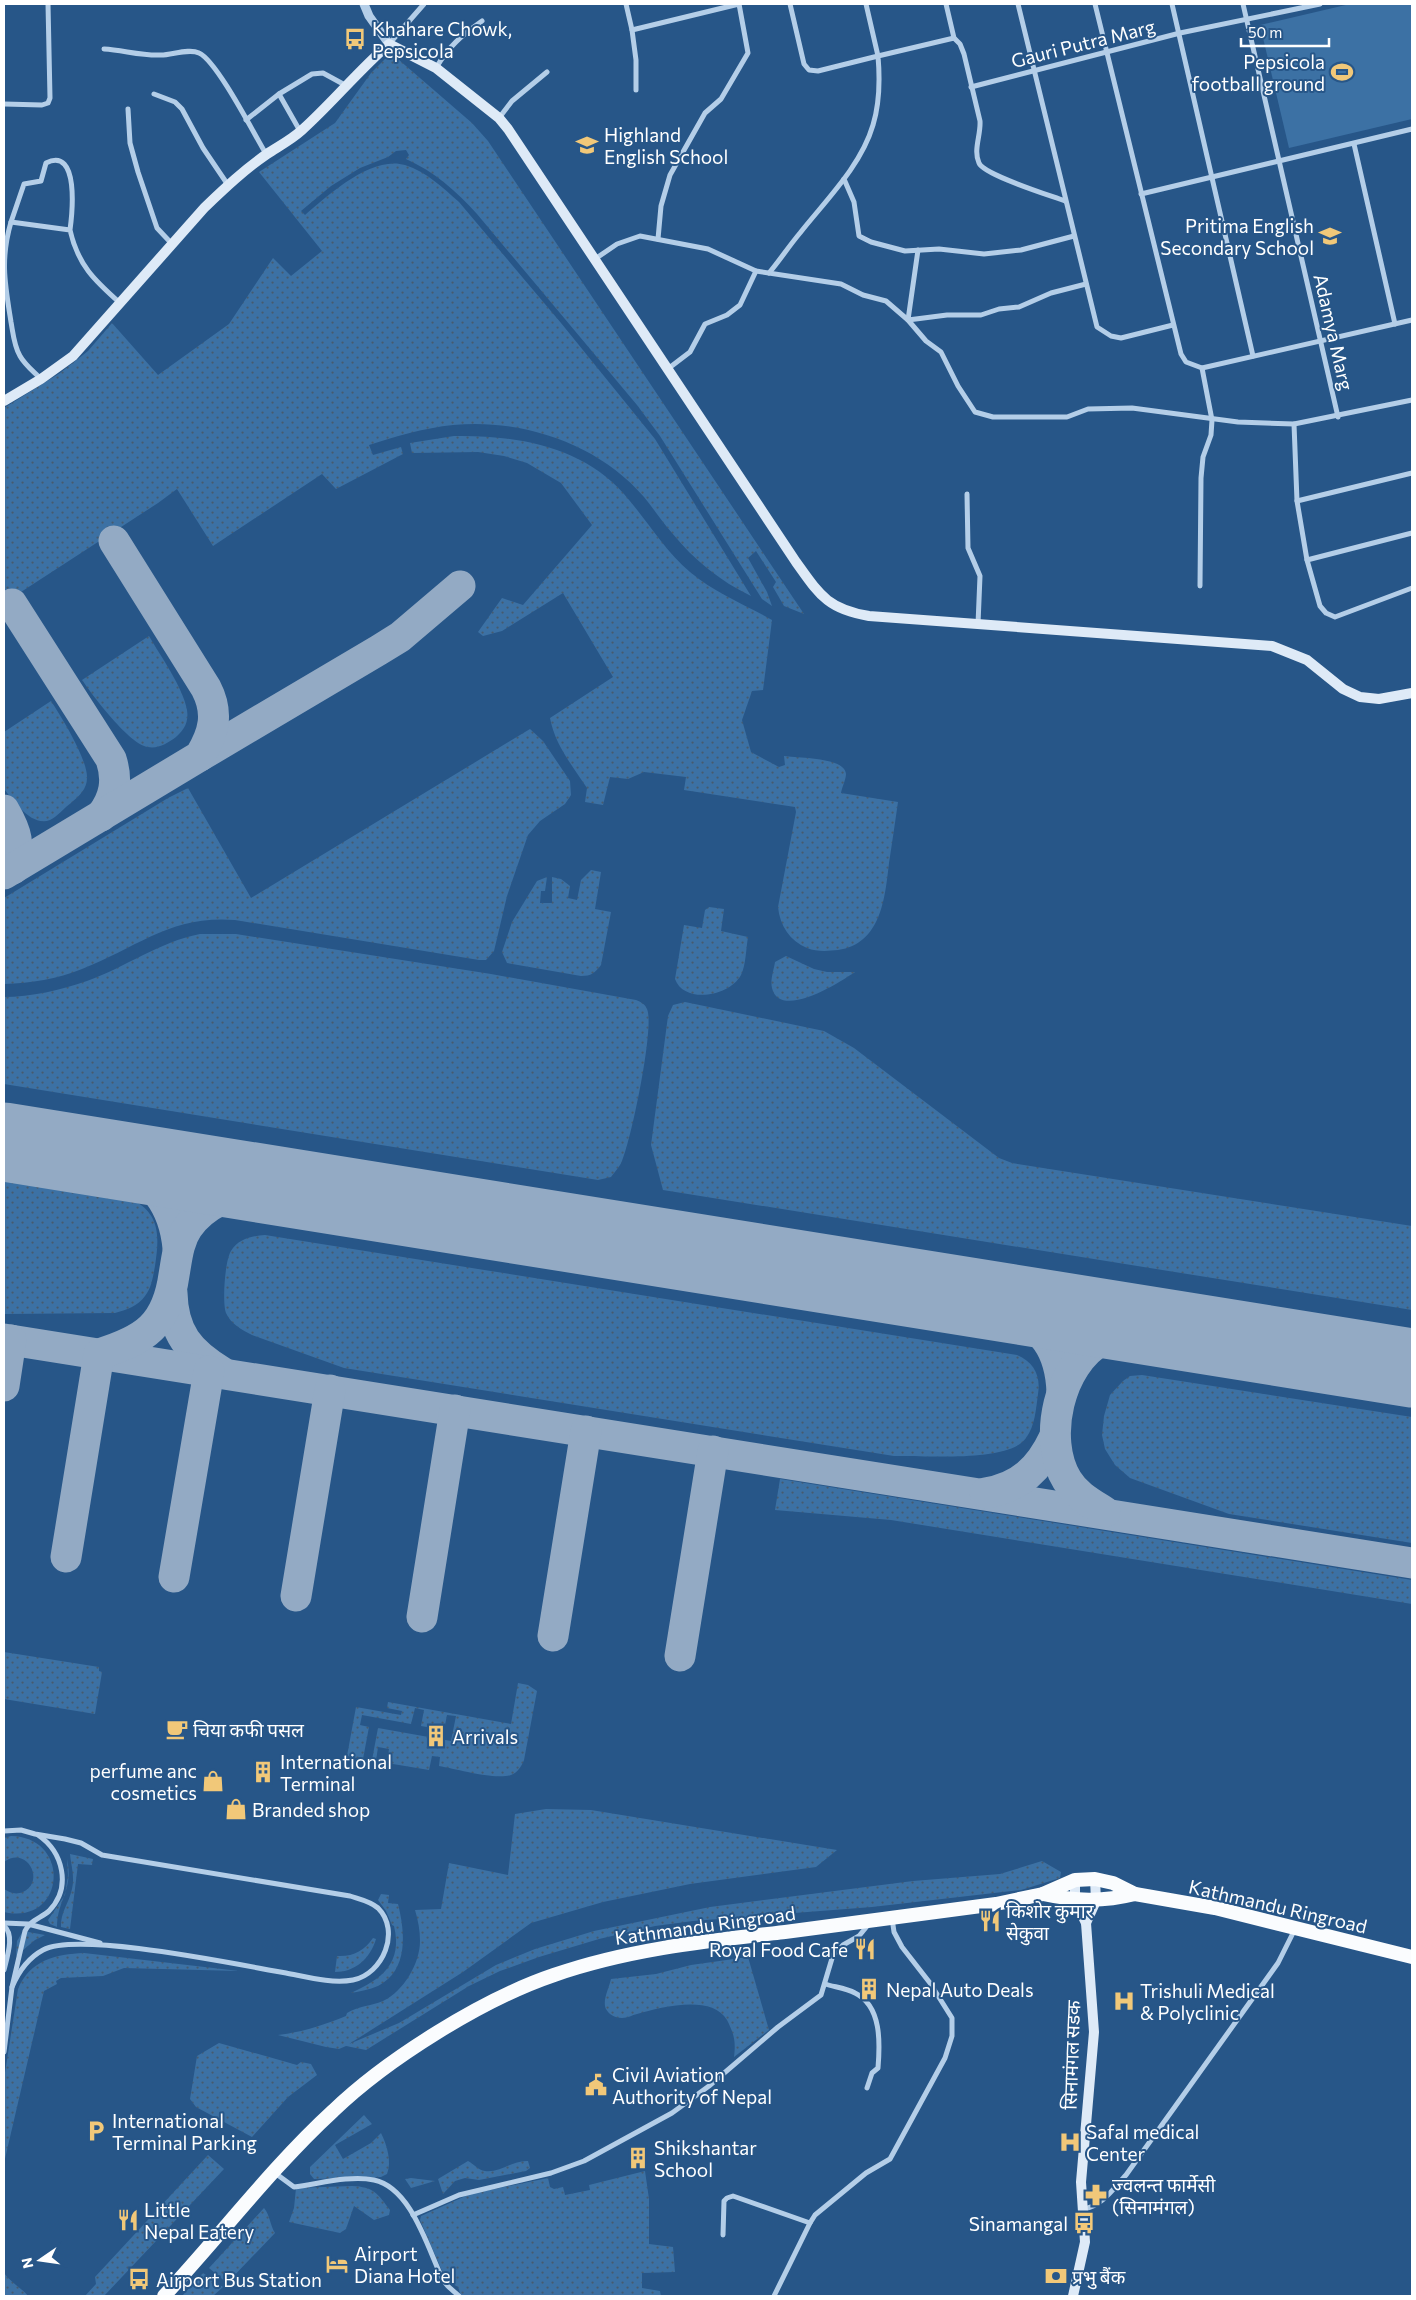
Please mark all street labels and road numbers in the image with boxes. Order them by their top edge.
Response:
street label: Gauri Putra Marg [1009,14,1157,72]
street label: Adamya Marg [1309,271,1359,393]
street label: Kathmandu Ringroad [1187,1874,1369,1938]
street label: Kathmandu Ringroad [613,1901,797,1949]
street label: सिनामंगल सडक [1058,2000,1084,2110]

